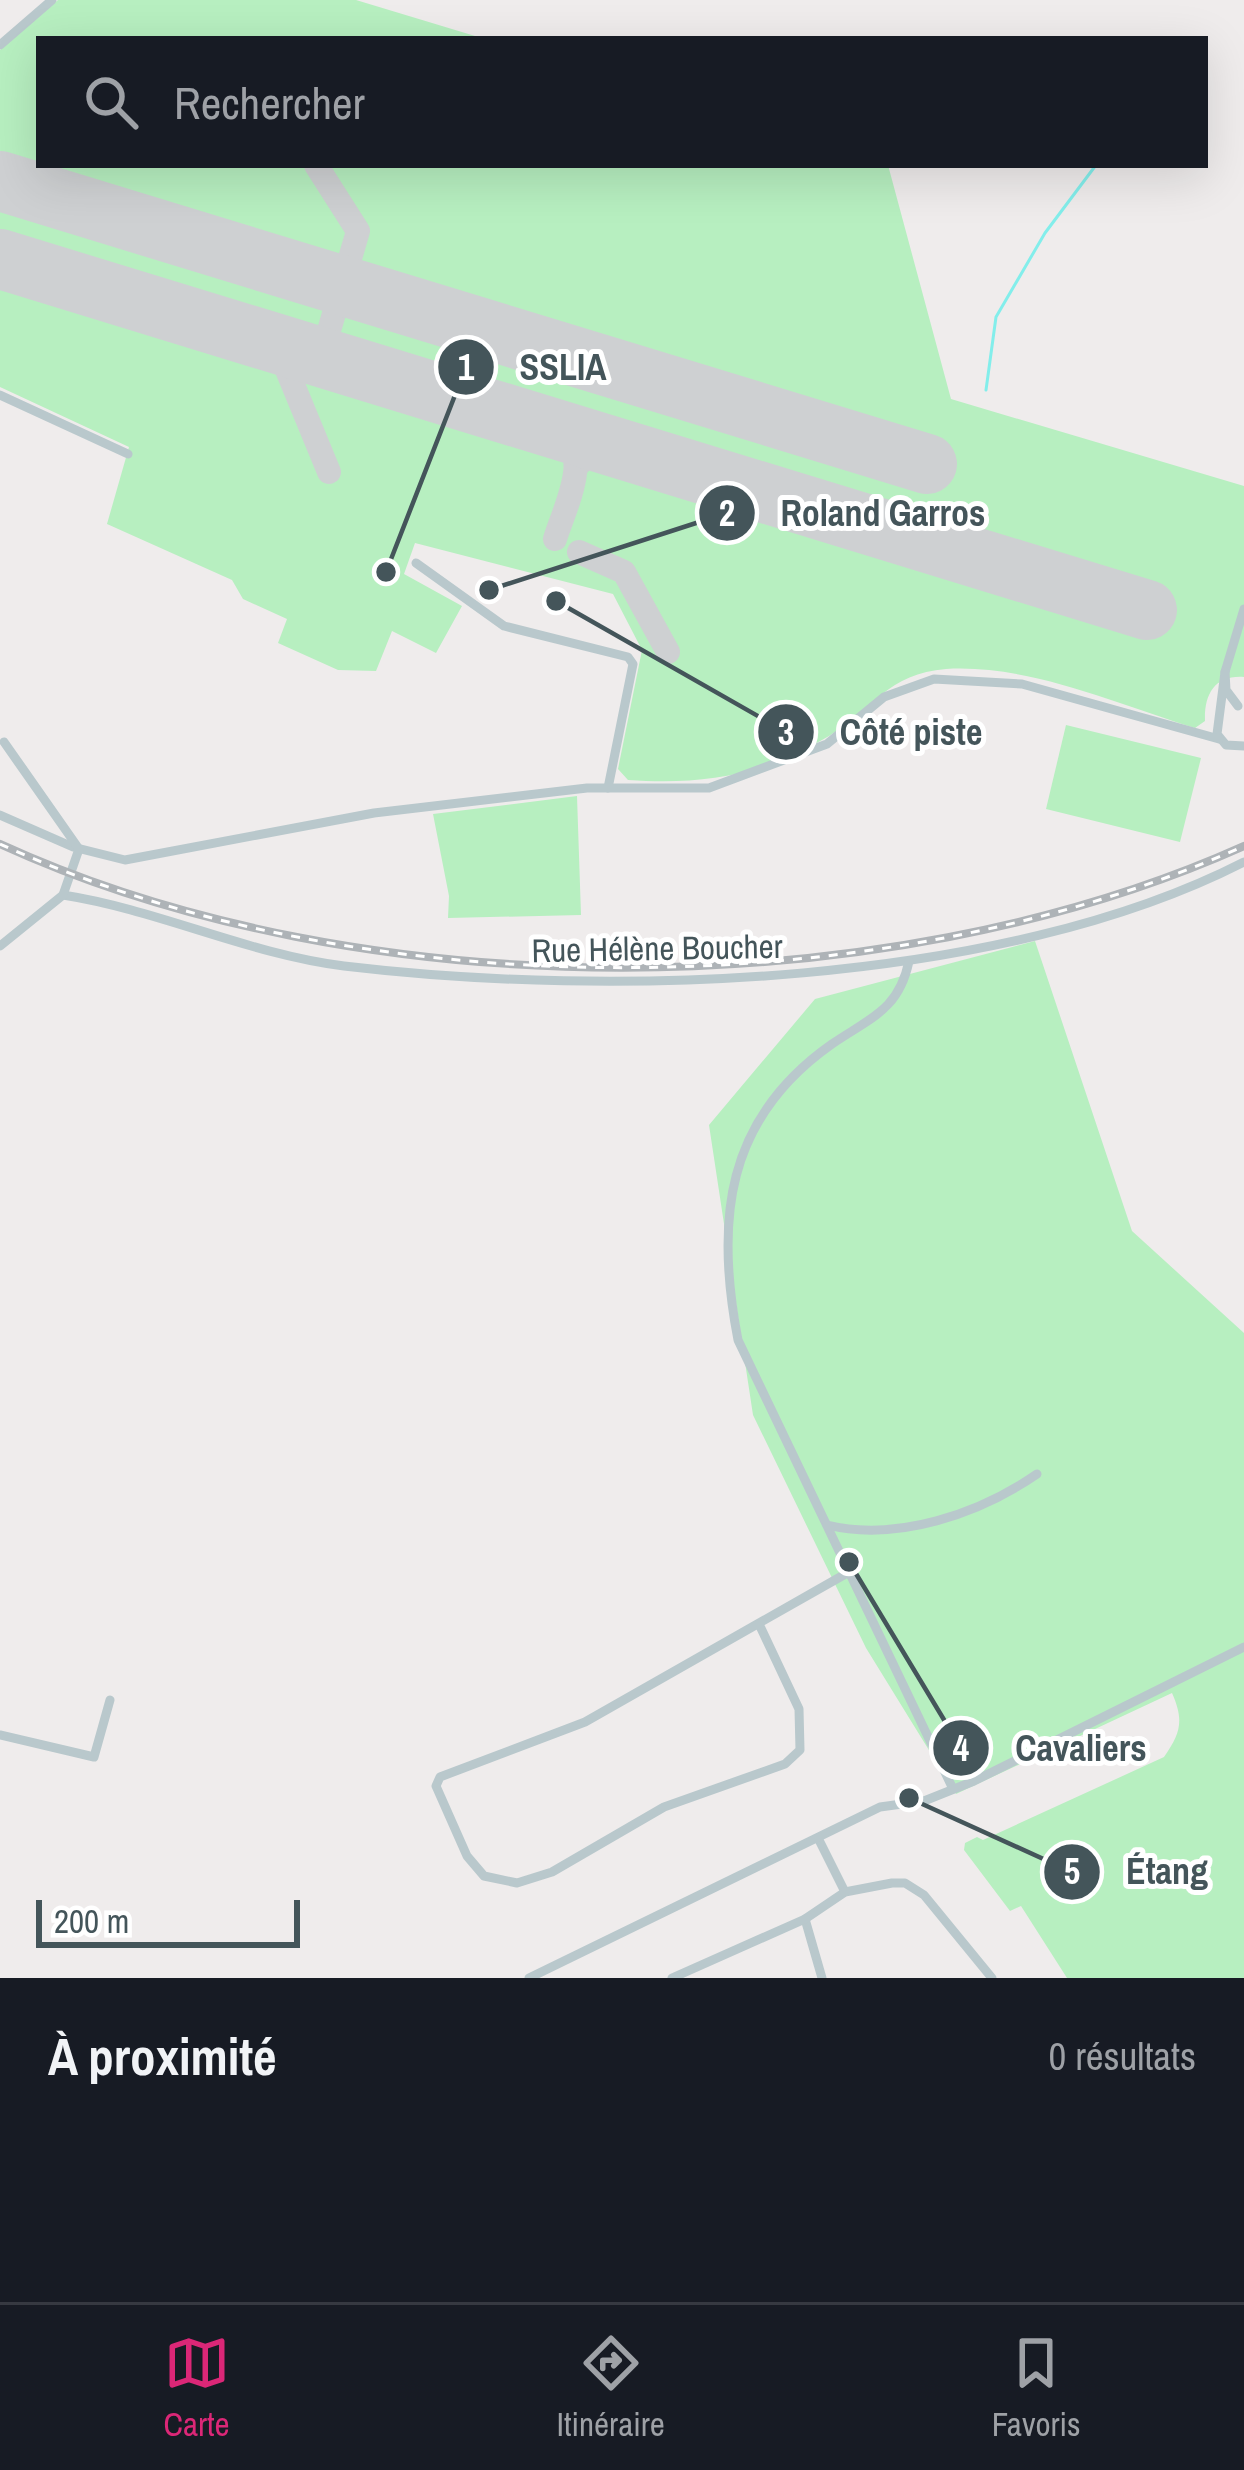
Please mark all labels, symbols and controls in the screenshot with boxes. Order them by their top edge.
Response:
search box [36,36,1208,168]
icon: search [78,69,144,135]
text: Rechercher [174,72,365,133]
callout: SSLIA [436,331,630,403]
text: 1 [458,343,475,391]
text: SSLIA [520,343,607,391]
callout: Roland Garros [697,477,1010,549]
text: 2 [719,489,735,537]
text: Roland Garros [780,489,986,537]
callout: Côté piste [756,696,1006,768]
text: 3 [778,708,794,756]
text: Côté piste [840,708,982,756]
street label: Rue Hélène Boucher [531,924,783,972]
callout: Cavaliers [931,1712,1170,1784]
text: 4 [953,1724,970,1772]
text: Cavaliers [1015,1724,1147,1772]
callout: Étang [1042,1836,1232,1908]
text: 5 [1064,1847,1080,1895]
text: Étang [1126,1847,1208,1895]
scale bar [36,1894,300,1947]
text: 200 m [54,1899,129,1943]
text: À proximité [48,2022,277,2091]
text: 0 résultats [1048,2030,1196,2082]
tab: Carte [163,2330,230,2446]
tab: Itinéraire [556,2330,665,2446]
tab: Favoris [992,2330,1081,2446]

